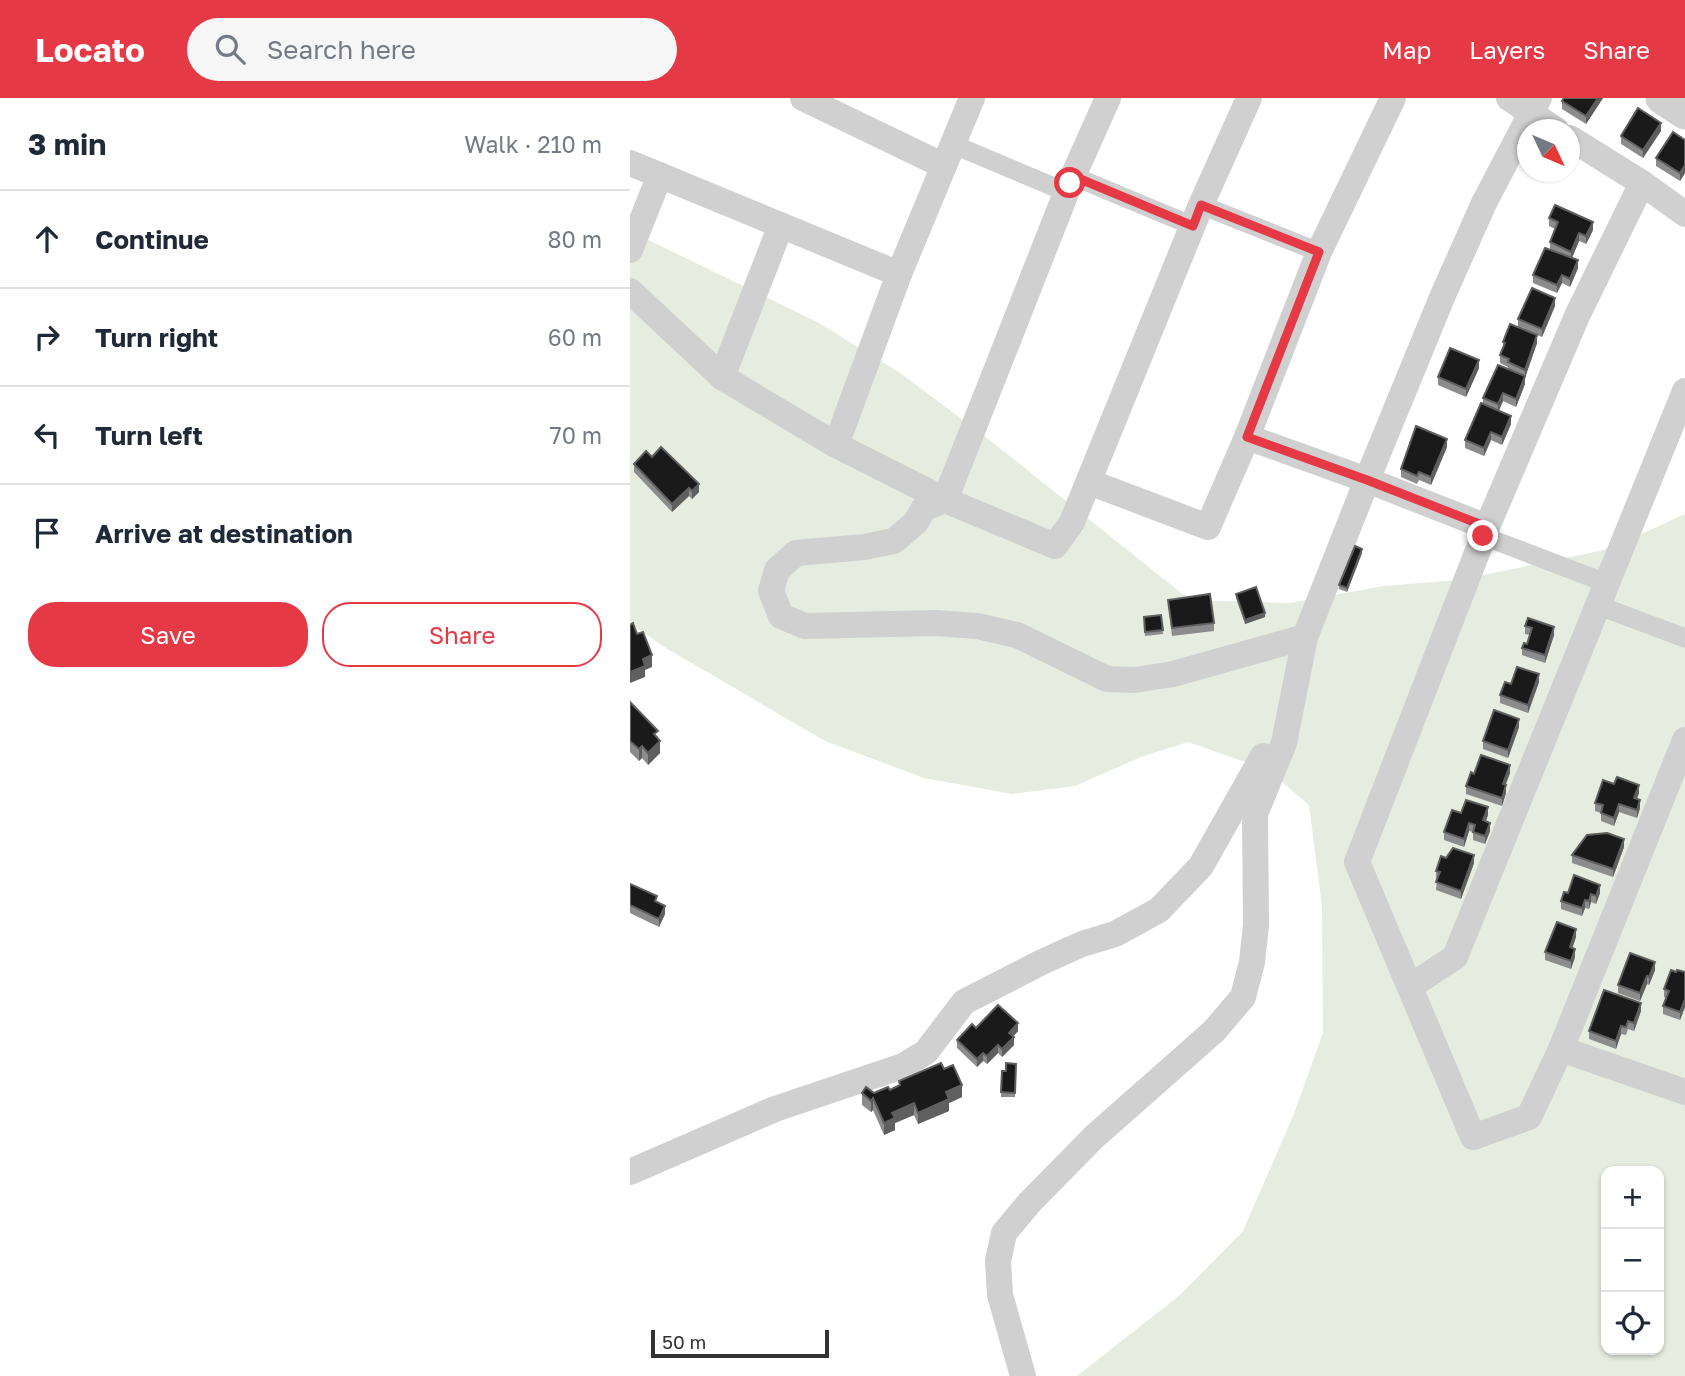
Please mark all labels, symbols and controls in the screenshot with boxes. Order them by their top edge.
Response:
search box [187,18,677,81]
text: Locato [35,30,145,69]
icon: search [211,30,249,68]
text: Search here [267,34,416,65]
text: Map [1382,35,1431,64]
text: Layers [1469,35,1545,64]
text: Share [1583,35,1650,64]
north arrow [1517,119,1580,182]
text: 3 min [28,126,106,162]
text: Walk · 210 m [464,130,602,158]
route start [1054,167,1085,198]
icon: ahead [28,220,66,258]
text: Continue [95,224,209,255]
text: 80 m [548,225,602,253]
icon: right [28,318,66,356]
text: Turn right [95,322,218,353]
text: 60 m [548,323,602,351]
icon: left [28,416,66,454]
text: Turn left [95,420,203,451]
text: 70 m [549,421,602,449]
icon: arrive [28,514,66,552]
text: Arrive at destination [95,518,353,549]
route end [1467,520,1498,551]
button: Save [28,602,308,667]
button: Share [322,602,602,667]
map controls [1601,1166,1664,1355]
button: + [1601,1166,1664,1229]
button: − [1601,1229,1664,1292]
button: locate [1601,1292,1664,1355]
scale bar [651,1327,830,1359]
text: 50 m [662,1330,706,1353]

